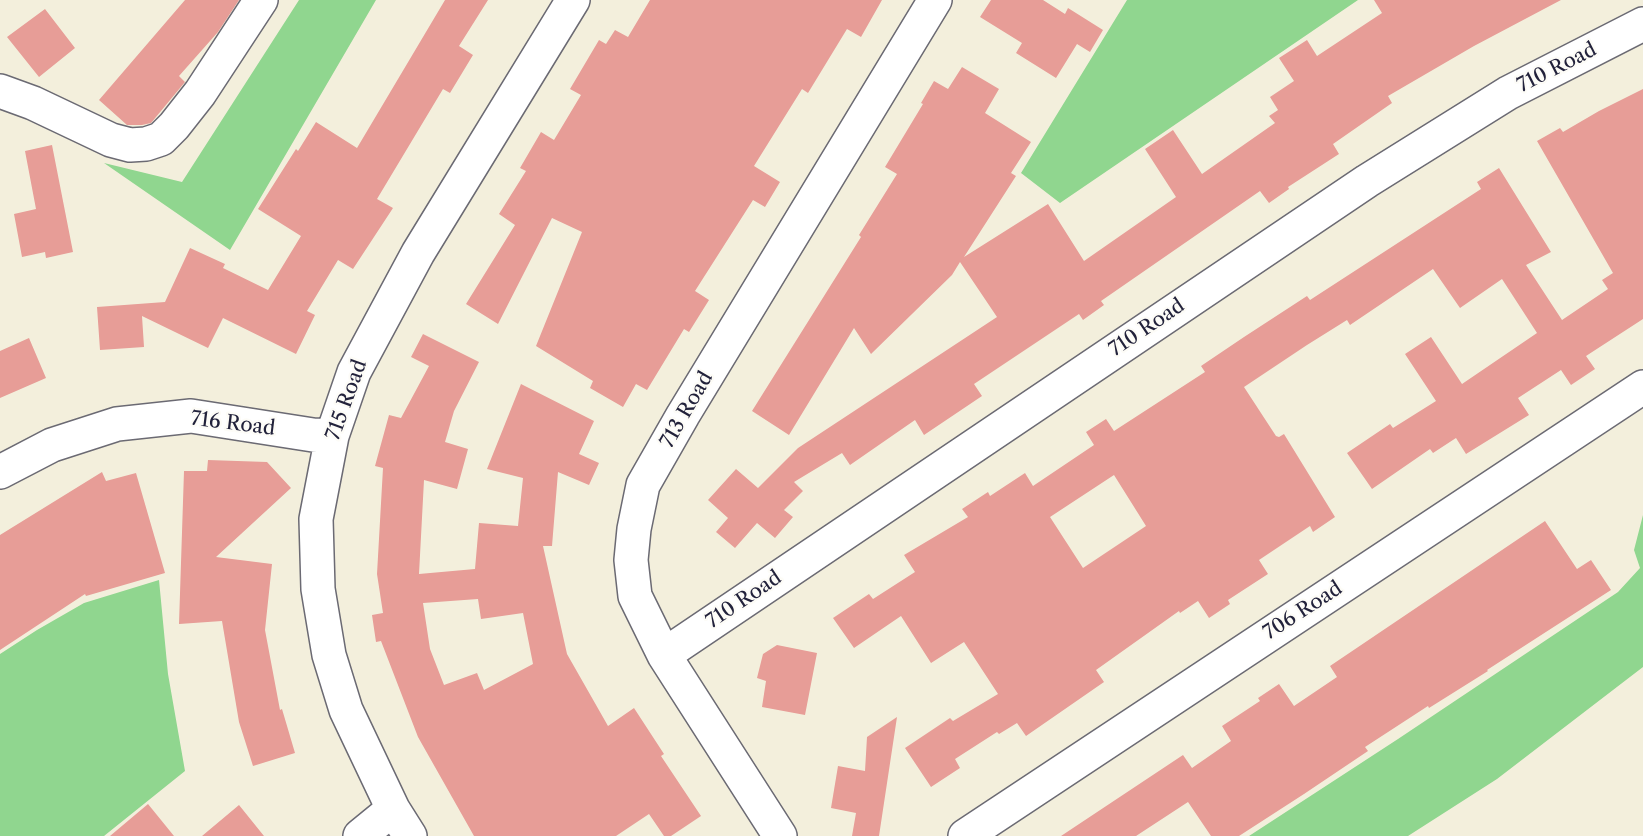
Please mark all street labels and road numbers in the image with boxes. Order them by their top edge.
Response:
street label: 710 Road [1513,38,1601,98]
street label: 710 Road [1105,294,1189,362]
street label: 715 Road [321,356,373,444]
street label: 713 Road [656,368,718,452]
street label: 716 Road [189,407,277,441]
street label: 710 Road [702,566,786,634]
street label: 706 Road [1259,577,1347,645]

